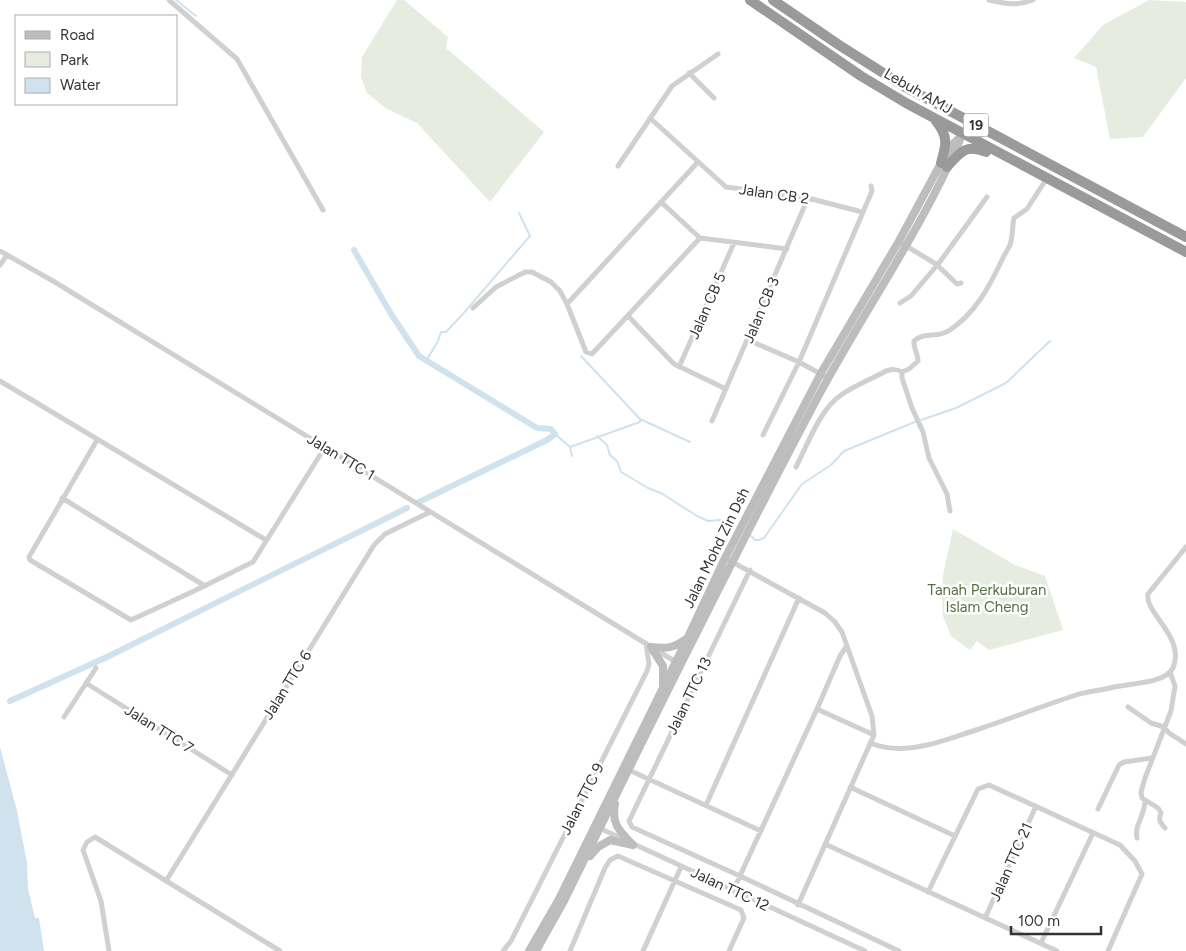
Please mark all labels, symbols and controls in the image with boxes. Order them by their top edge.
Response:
legend [15,15,178,105]
text: Road [60,26,95,44]
text: Park [60,51,89,69]
street label: Lebuh AMJ [881,64,955,118]
text: Water [60,76,100,94]
road number: 19 [964,114,988,136]
street label: Jalan CB 2 [738,180,810,208]
street label: Jalan CB 5 [684,270,730,342]
street label: Jalan CB 3 [739,274,783,346]
street label: Jalan TTC 1 [304,430,378,484]
street label: Jalan Mohd Zin Dsh [679,485,753,611]
park label: Tanah Perkuburan Islam Cheng [928,581,1046,616]
street label: Jalan TTC 6 [259,647,316,723]
street label: Jalan TTC 13 [663,654,715,738]
street label: Jalan TTC 7 [121,701,197,757]
street label: Jalan TTC 9 [556,760,608,838]
street label: Jalan TTC 21 [986,820,1036,904]
street label: Jalan TTC 12 [688,863,772,915]
scale bar [1011,904,1101,936]
text: 100 m [1018,912,1060,930]

